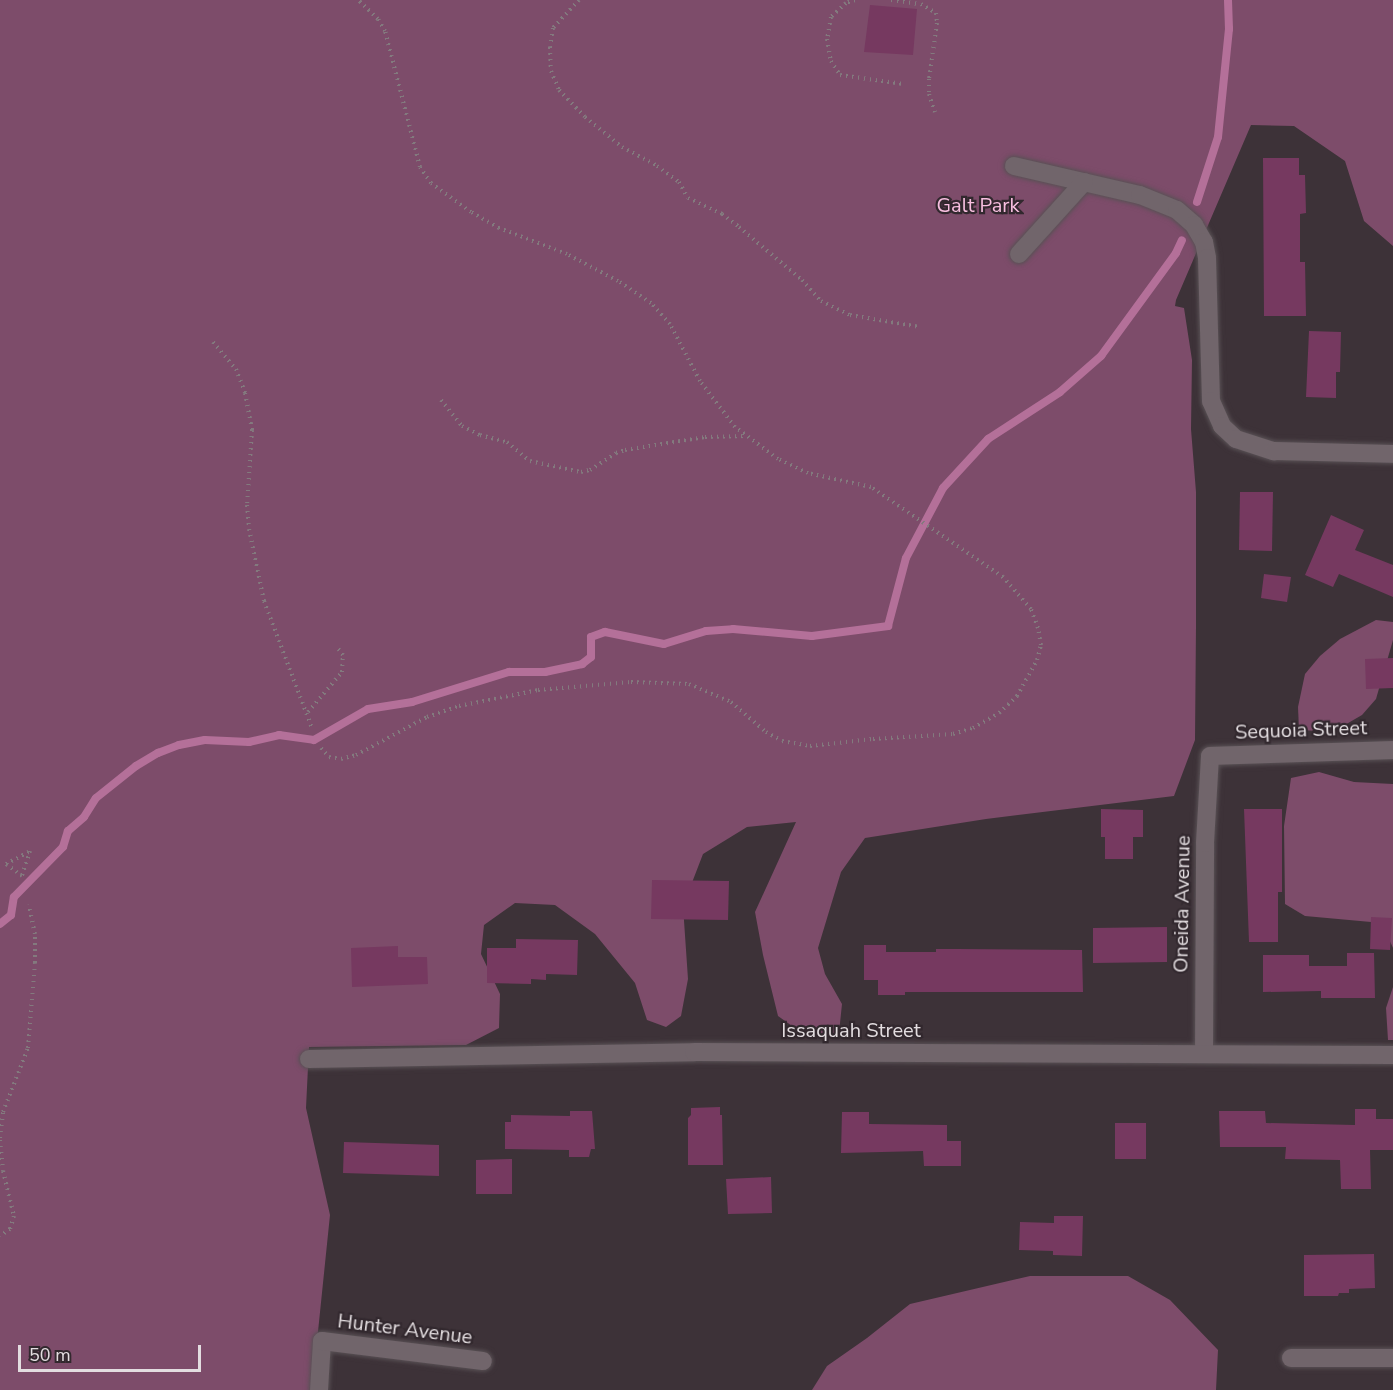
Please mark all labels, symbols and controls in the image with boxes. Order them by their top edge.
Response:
park label: Galt Park [937,193,1019,217]
street label: Sequoia Street [1235,716,1367,744]
street label: Oneida Avenue [1169,835,1195,973]
street label: Issaquah Street [781,1018,921,1042]
street label: Hunter Avenue [336,1309,474,1349]
scale bar [21,1333,204,1371]
text: 50 m [29,1343,71,1367]

